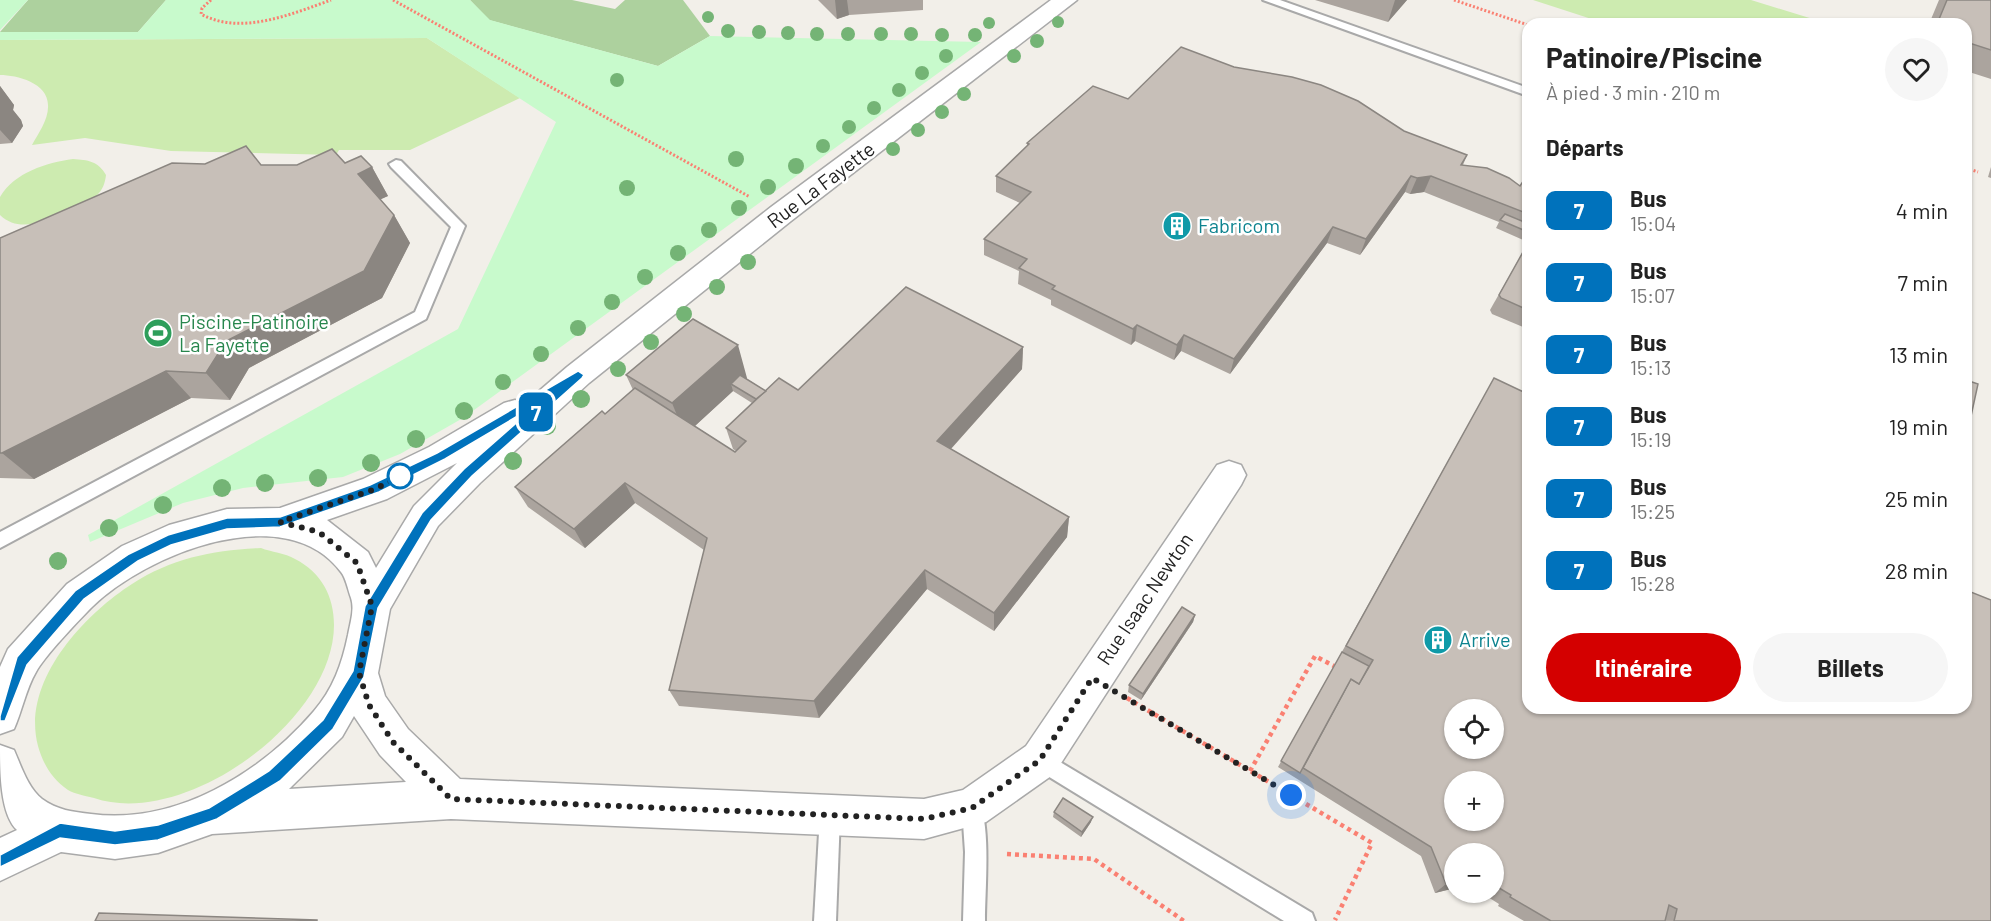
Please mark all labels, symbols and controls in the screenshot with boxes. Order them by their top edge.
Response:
button: heart [1885,38,1948,101]
text: Patinoire/Piscine [1546,40,1762,74]
text: À pied · 3 min · 210 m [1546,80,1720,104]
text: Départs [1546,134,1624,160]
street label: Rue La Fayette [762,136,879,232]
text: Bus [1630,185,1667,211]
text: 4 min [1896,197,1948,223]
text: 7 [1574,198,1584,223]
building icon: Fabricom [1161,210,1193,242]
text: 15:04 [1630,211,1676,235]
place label: Fabricom [1198,213,1280,237]
text: Bus [1630,257,1667,283]
text: 7 min [1898,269,1948,295]
text: 7 [1574,270,1584,295]
text: 15:07 [1630,283,1675,307]
place label: Piscine-Patinoire La Fayette [179,309,329,356]
sports icon: Piscine-Patinoire La Fayette [142,317,174,349]
text: Bus [1630,329,1667,355]
text: 13 min [1889,341,1948,367]
text: 7 [1574,342,1584,367]
text: 15:13 [1630,355,1671,379]
line badge: 7 [516,392,556,432]
text: 7 [531,400,541,425]
text: Bus [1630,401,1667,427]
text: 19 min [1889,413,1948,439]
text: 7 [1574,414,1584,439]
text: 15:19 [1630,427,1671,451]
unlabelled marker [387,463,413,489]
text: Bus [1630,473,1667,499]
text: 25 min [1885,485,1948,511]
text: 7 [1574,486,1584,511]
text: 15:25 [1630,499,1675,523]
street label: Rue Isaac Newton [1091,528,1197,669]
text: Bus [1630,545,1667,571]
text: 28 min [1885,557,1948,583]
text: 7 [1574,558,1584,583]
text: 15:28 [1630,571,1675,595]
building icon: Arrive [1422,624,1454,656]
place label: Arrive [1459,627,1511,651]
button: Itinéraire [1546,633,1741,702]
button: Billets [1753,633,1948,702]
map controls [1444,699,1504,903]
button: locate [1444,699,1504,759]
button: + [1444,771,1504,831]
your location [1276,780,1306,810]
button: − [1444,843,1504,903]

